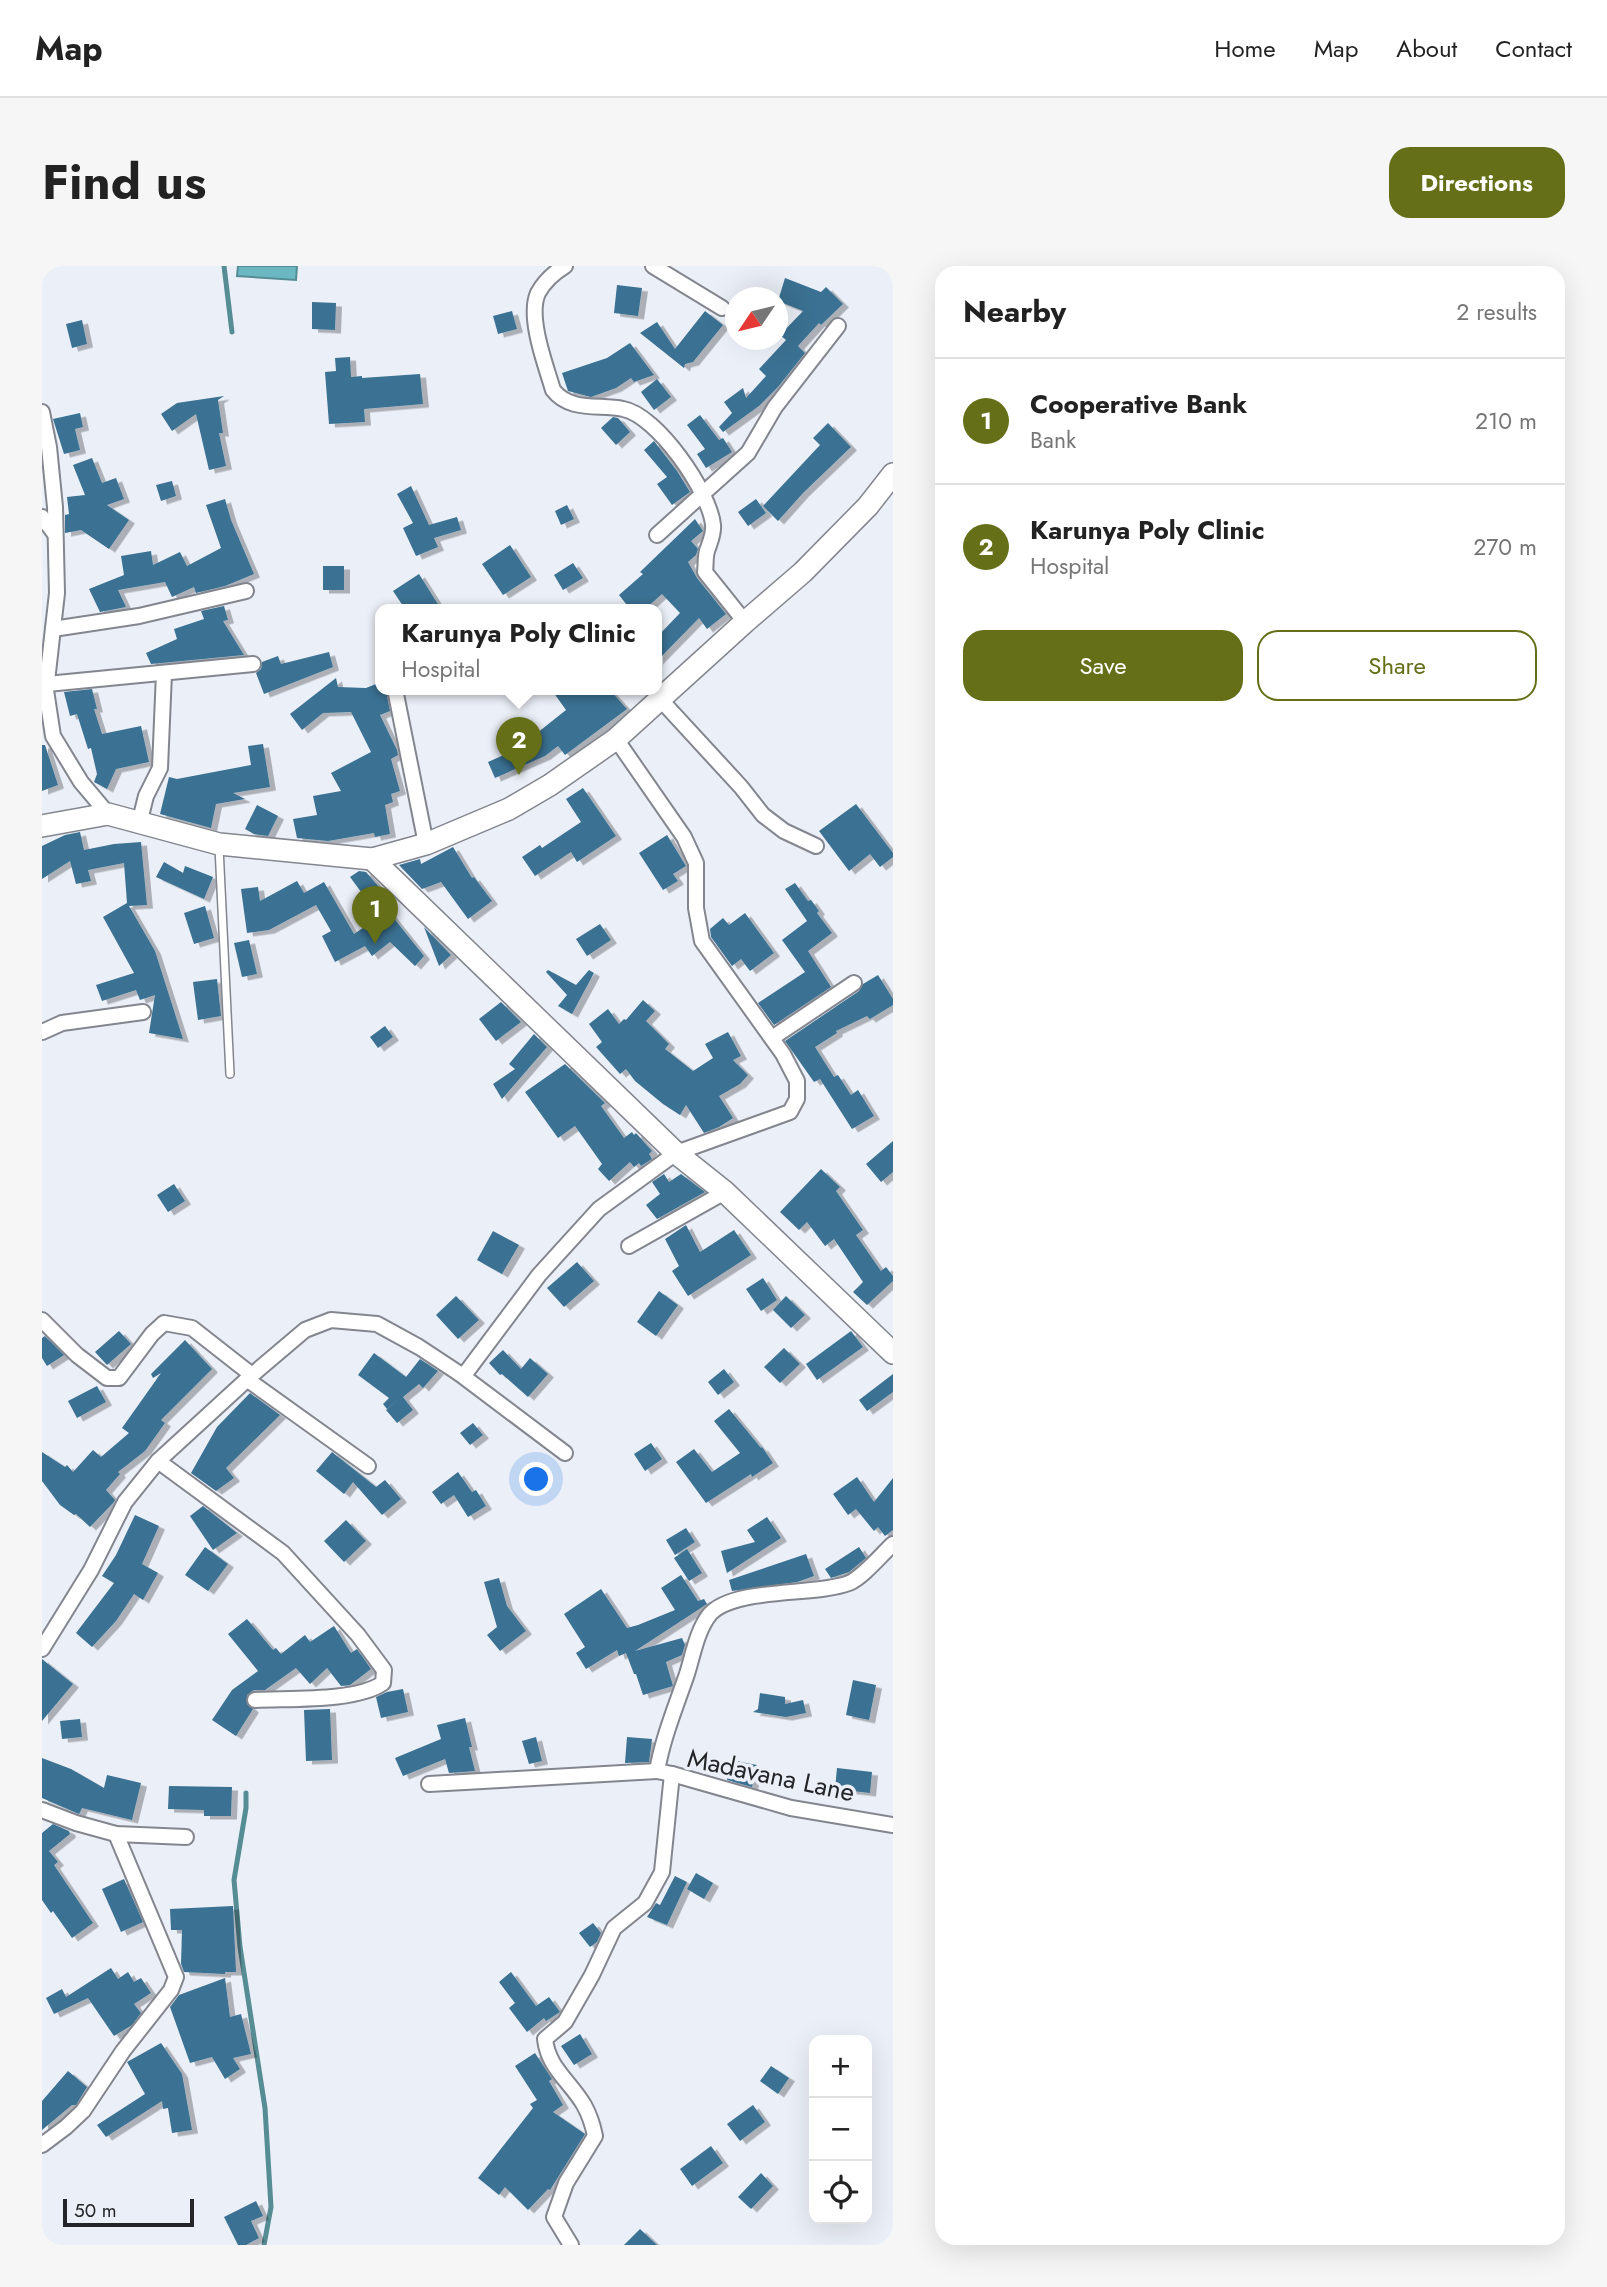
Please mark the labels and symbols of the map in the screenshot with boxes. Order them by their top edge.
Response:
north arrow [725,287,788,350]
pin: 2 [496,717,542,775]
pin: 1 [352,886,398,944]
your location [519,1462,553,1496]
street label: Madavana Lane [684,1739,858,1811]
scale bar [63,2196,194,2228]

